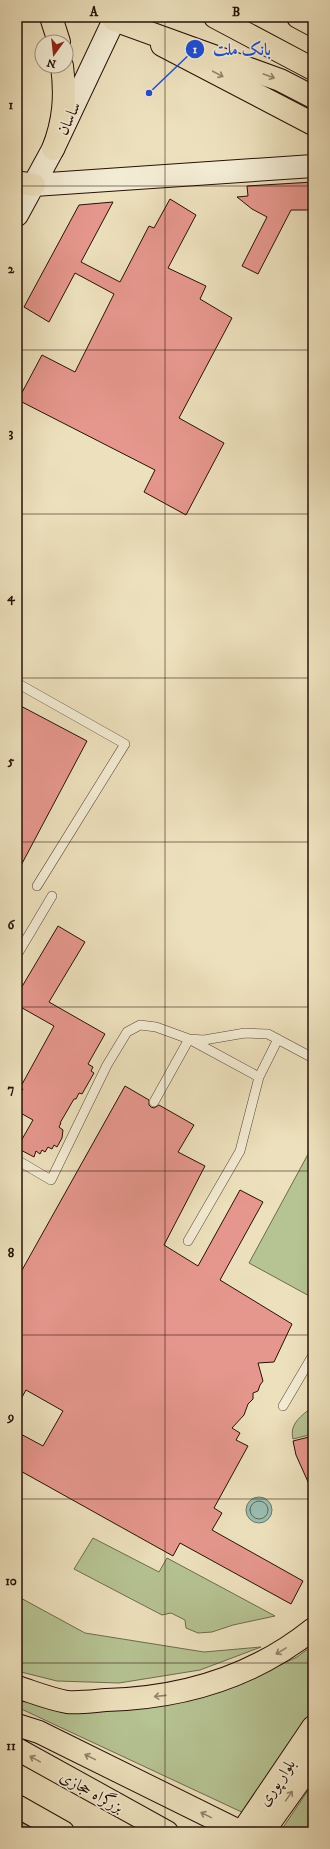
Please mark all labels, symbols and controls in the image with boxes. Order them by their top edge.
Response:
text: A [89,4,99,20]
text: B [232,4,240,20]
north arrow [34,34,74,74]
callout: بانک ملت [185,34,279,63]
text: بانک ملت [213,39,271,61]
text: 1 [193,42,198,57]
text: N [45,55,58,71]
one-way arrow [212,71,224,78]
one-way arrow [263,73,276,80]
text: 1 [9,97,14,113]
street label: ساسان [53,98,85,138]
text: 2 [8,261,15,277]
text: 3 [9,425,14,441]
text: 4 [6,589,15,606]
text: 5 [7,753,15,769]
text: 6 [8,917,16,933]
text: 7 [8,1081,15,1097]
text: 8 [8,1245,15,1261]
text: 9 [7,1409,14,1425]
text: 10 [5,1573,17,1589]
one-way arrow [275,1647,287,1655]
one-way arrow [154,1692,167,1700]
text: 11 [6,1738,16,1754]
one-way arrow [84,1753,96,1760]
one-way arrow [29,1755,41,1762]
street label: بلوار پوری [254,1755,301,1811]
street label: بزرگراه حجازی [56,1765,127,1817]
one-way arrow [285,1791,293,1802]
one-way arrow [200,1811,212,1818]

